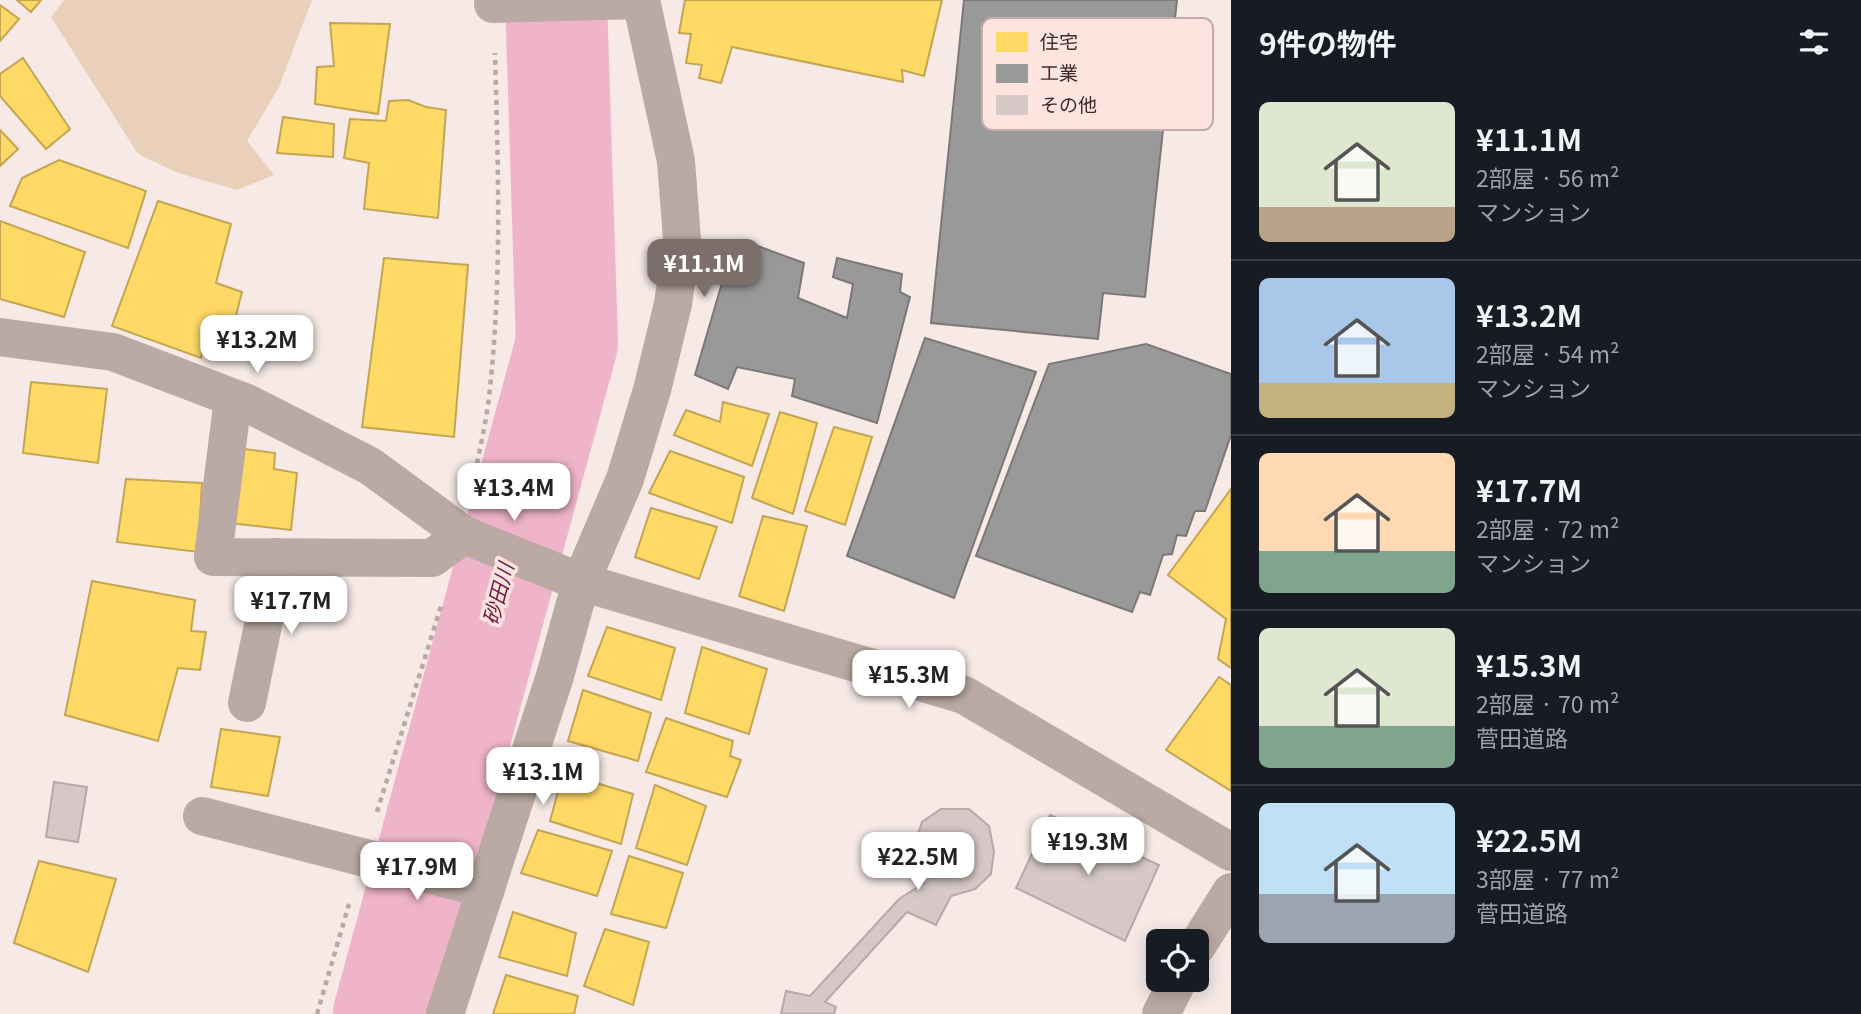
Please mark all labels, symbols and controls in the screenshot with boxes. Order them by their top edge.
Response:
legend [982,18,1213,130]
text: 9件の物件 [1259,20,1397,64]
icon: filters [1795,23,1833,61]
text: 住宅 [1040,27,1078,54]
text: 工業 [1040,58,1078,85]
text: その他 [1040,90,1097,117]
text: ¥11.1M [1476,116,1582,160]
icon: home [1315,130,1399,214]
text: 2部屋 · 56 m² [1476,160,1619,194]
text: マンション [1476,194,1591,228]
pin: ¥11.1M [647,240,761,299]
text: ¥11.1M [663,245,745,279]
text: ¥13.2M [1476,292,1582,336]
icon: home [1315,306,1399,390]
pin: ¥13.2M [200,316,314,375]
text: ¥13.2M [216,321,298,355]
text: 2部屋 · 54 m² [1476,336,1619,370]
text: マンション [1476,370,1591,404]
pin: ¥13.4M [457,463,571,523]
text: ¥17.7M [1476,467,1582,511]
text: ¥13.4M [473,469,555,503]
icon: home [1315,481,1399,565]
text: 2部屋 · 72 m² [1476,511,1619,545]
text: マンション [1476,545,1591,579]
water label: 砂田川 [474,557,520,628]
pin: ¥17.7M [234,576,348,636]
text: ¥17.7M [250,582,332,616]
text: ¥15.3M [1476,642,1582,686]
pin: ¥15.3M [852,650,966,710]
text: ¥15.3M [868,656,950,690]
icon: home [1315,656,1399,740]
text: 2部屋 · 70 m² [1476,686,1619,720]
text: 菅田道路 [1476,720,1568,754]
pin: ¥13.1M [486,748,600,807]
text: ¥13.1M [502,753,584,787]
text: ¥22.5M [1476,817,1582,861]
pin: ¥19.3M [1031,818,1145,877]
text: ¥19.3M [1047,823,1129,857]
icon: home [1315,831,1399,915]
pin: ¥22.5M [861,832,975,892]
text: ¥22.5M [877,838,959,872]
pin: ¥17.9M [360,842,474,902]
text: ¥17.9M [376,848,458,882]
text: 3部屋 · 77 m² [1476,861,1619,895]
text: 菅田道路 [1476,895,1568,929]
map controls [1146,929,1209,992]
button: locate [1146,929,1209,992]

